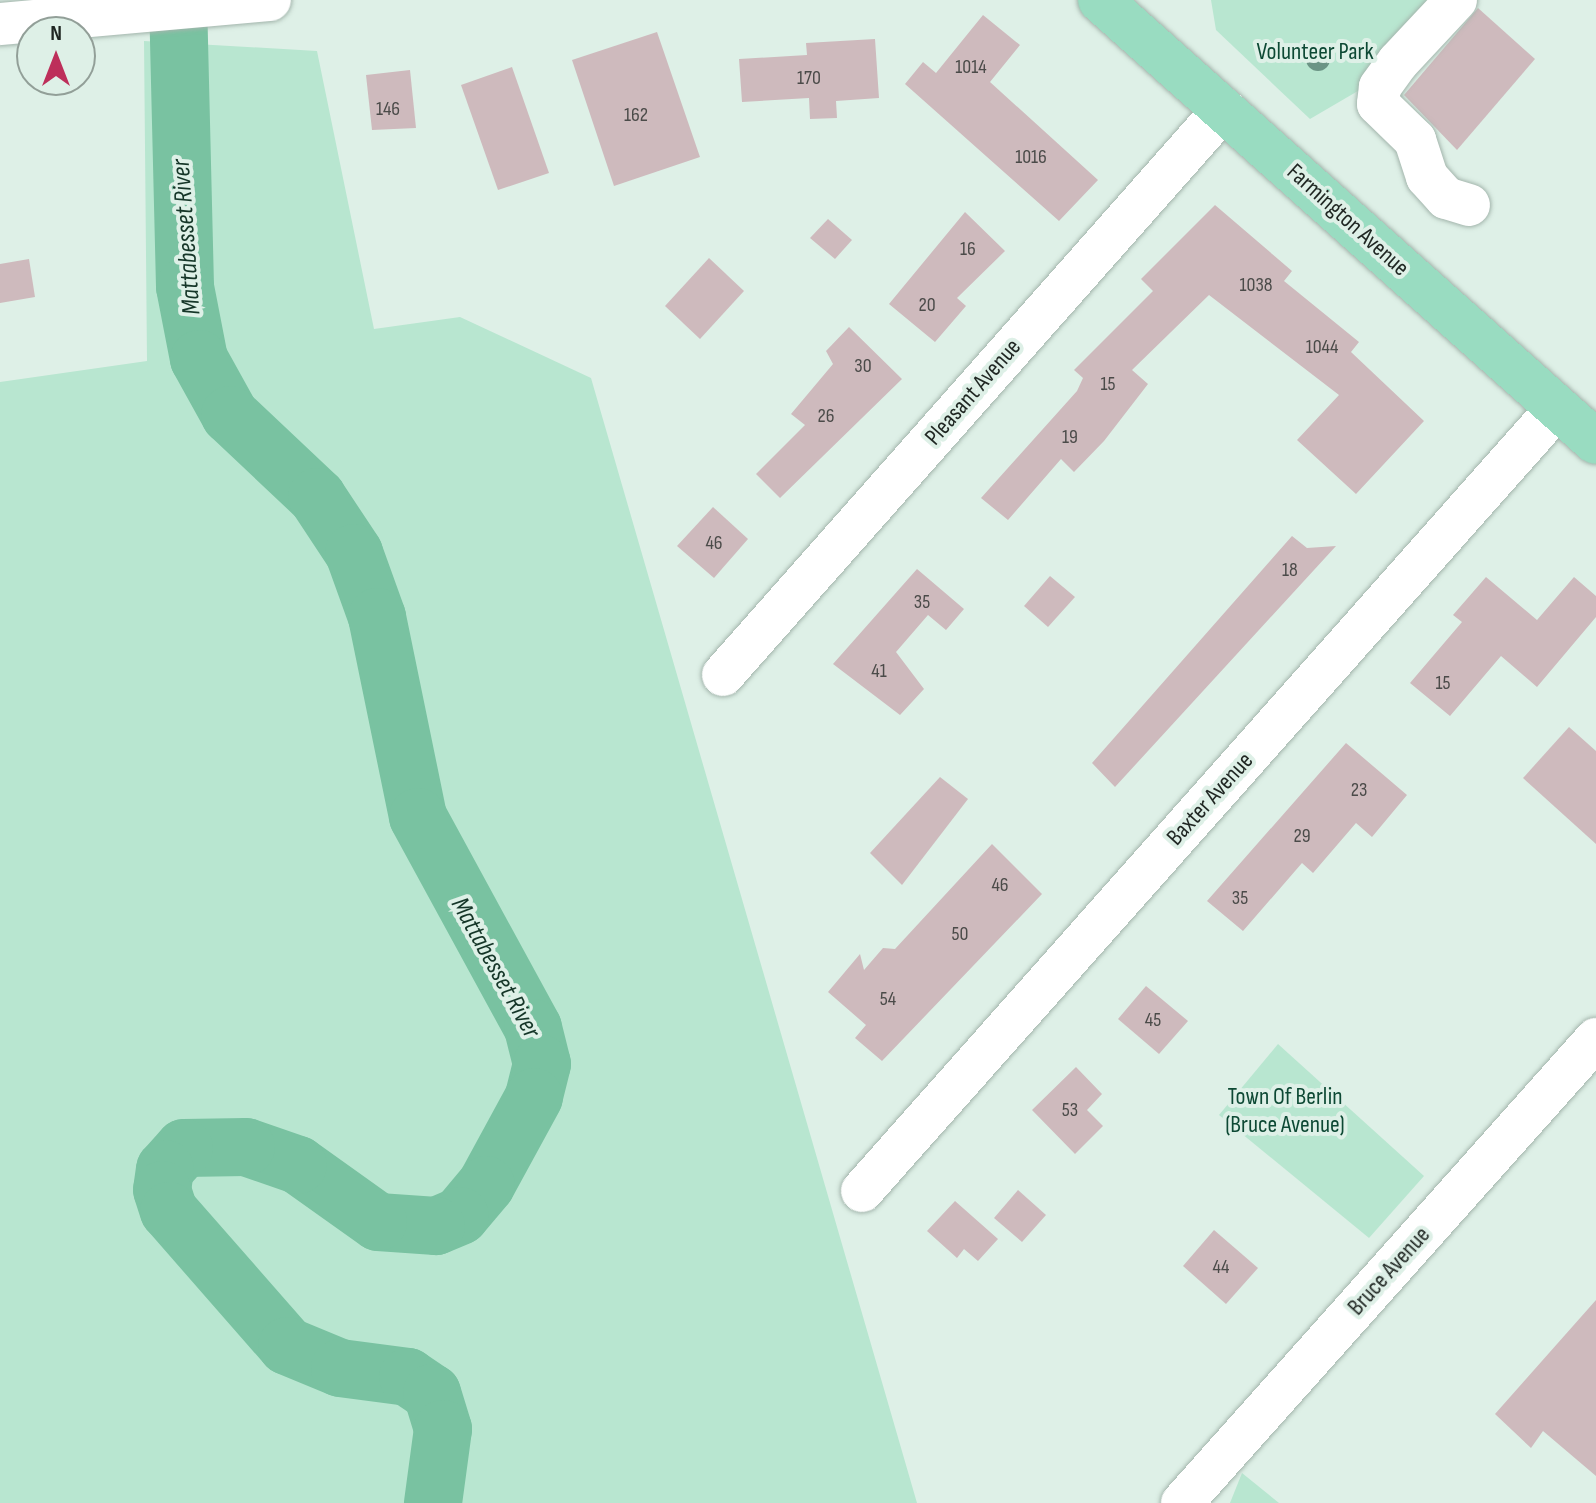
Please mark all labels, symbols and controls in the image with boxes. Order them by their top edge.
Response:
north arrow [16,16,96,96]
text: N [50,20,62,47]
park label: Volunteer Park [1256,38,1374,66]
house number: 1014 [955,55,987,79]
house number: 170 [797,66,821,90]
house number: 146 [376,97,400,121]
house number: 162 [624,103,648,127]
house number: 1016 [1015,145,1047,169]
water label: Mattabesset River [166,158,208,316]
street label: Farmington Avenue [1281,158,1415,282]
house number: 16 [960,237,976,261]
house number: 1038 [1239,273,1273,297]
house number: 20 [918,293,936,317]
street label: Pleasant Avenue [919,333,1027,451]
house number: 1044 [1306,335,1338,359]
house number: 30 [854,354,872,378]
house number: 15 [1100,372,1116,396]
house number: 26 [818,404,834,428]
house number: 19 [1062,425,1078,449]
house number: 46 [705,531,723,555]
house number: 18 [1282,558,1298,582]
house number: 35 [914,590,930,614]
house number: 41 [871,659,887,683]
house number: 15 [1435,671,1451,695]
street label: Baxter Avenue [1161,747,1259,851]
house number: 23 [1351,778,1367,802]
house number: 29 [1293,824,1311,848]
house number: 46 [991,873,1009,897]
house number: 35 [1232,886,1248,910]
water label: Mattabesset River [444,892,546,1044]
house number: 50 [952,922,968,946]
house number: 54 [880,987,896,1011]
house number: 45 [1145,1008,1161,1032]
park label: Town Of Berlin (Bruce Avenue) [1225,1083,1345,1139]
house number: 53 [1062,1098,1078,1122]
street label: Bruce Avenue [1342,1221,1436,1321]
house number: 44 [1213,1255,1229,1279]

